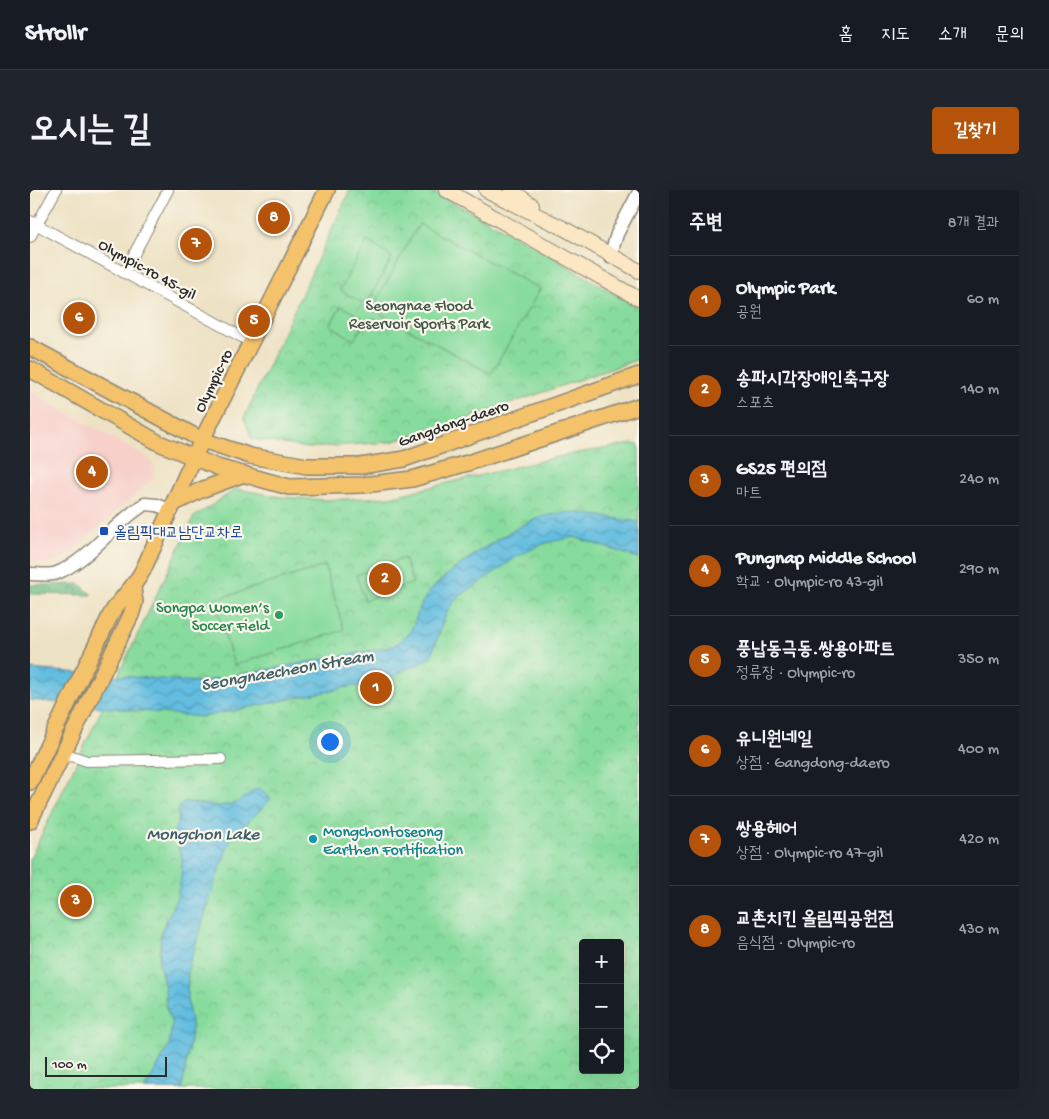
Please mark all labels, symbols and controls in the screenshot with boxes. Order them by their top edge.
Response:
text: Strollr [25,20,86,49]
text: 홈 [839,25,853,46]
text: 지도 [881,25,910,46]
text: 소개 [938,25,967,46]
text: 문의 [995,25,1024,46]
button: 길찾기 [932,107,1019,154]
text: 오시는 길 [30,112,151,153]
pin: 8 [258,199,290,237]
text: 주변 [689,212,723,237]
text: 8개 결과 [948,215,999,234]
pin: 7 [180,225,212,263]
street label: Olympic-ro 45-gil [94,236,199,306]
text: Olympic Park [736,278,835,301]
text: 1 [702,291,708,310]
text: 60 m [967,291,999,310]
park label: Seongnae Flood Reservoir Sports Park [349,298,491,335]
pin: 6 [63,299,95,337]
pin: 5 [238,302,270,340]
text: 공원 [736,304,762,323]
street label: Olympic-ro [192,347,239,416]
text: 송파시각장애인축구장 [736,369,889,392]
text: 2 [701,381,709,400]
text: 140 m [961,381,999,400]
text: 스포츠 [736,395,775,414]
street label: Gangdong-daero [396,398,512,453]
pin: 4 [76,453,108,491]
text: GS25 편의점 [736,459,826,482]
text: 3 [701,471,709,490]
text: 240 m [959,471,999,490]
text: 마트 [736,485,762,504]
marker: 올림픽대교남단교차로 [98,525,110,537]
place label: 올림픽대교남단교차로 [114,525,243,544]
text: Pungnap Middle School [736,548,916,571]
pin: 2 [369,560,401,598]
text: 4 [701,561,709,580]
text: 290 m [959,561,999,580]
text: 학교 · Olympic-ro 43-gil [736,574,883,593]
place label: Songpa Women’s Soccer Field [156,600,271,637]
marker: Songpa Women’s Soccer Field [273,609,285,621]
text: 풍납동극동.쌍용아파트 [736,639,895,662]
water label: Seongnaecheon Stream [199,646,376,697]
text: 5 [701,651,709,670]
text: 350 m [958,651,999,670]
text: 정류장 · Olympic-ro [736,665,855,684]
pin: 1 [360,669,392,707]
your location [317,729,343,755]
text: 유니원네일 [736,729,812,752]
text: 6 [701,741,709,760]
text: 400 m [958,741,999,760]
text: 상점 · Gangdong-daero [736,755,890,774]
text: 쌍용헤어 [736,819,797,842]
place label: Mongchontoseong Earthen Fortification [323,824,463,861]
water label: Mongchon Lake [147,825,260,846]
text: 7 [701,831,709,850]
text: 420 m [959,831,999,850]
marker: Mongchontoseong Earthen Fortification [307,833,319,845]
text: 상점 · Olympic-ro 47-gil [736,845,883,864]
pin: 3 [60,882,92,920]
text: 교촌치킨 올림픽공원점 [736,909,893,932]
text: 8 [701,921,709,940]
text: 430 m [959,921,999,940]
text: 음식점 · Olympic-ro [736,935,855,954]
map controls [579,939,624,1074]
button: + [579,939,624,984]
button: − [579,984,624,1029]
button: locate [579,1029,624,1074]
scale bar [45,1054,168,1077]
text: 100 m [52,1057,87,1074]

